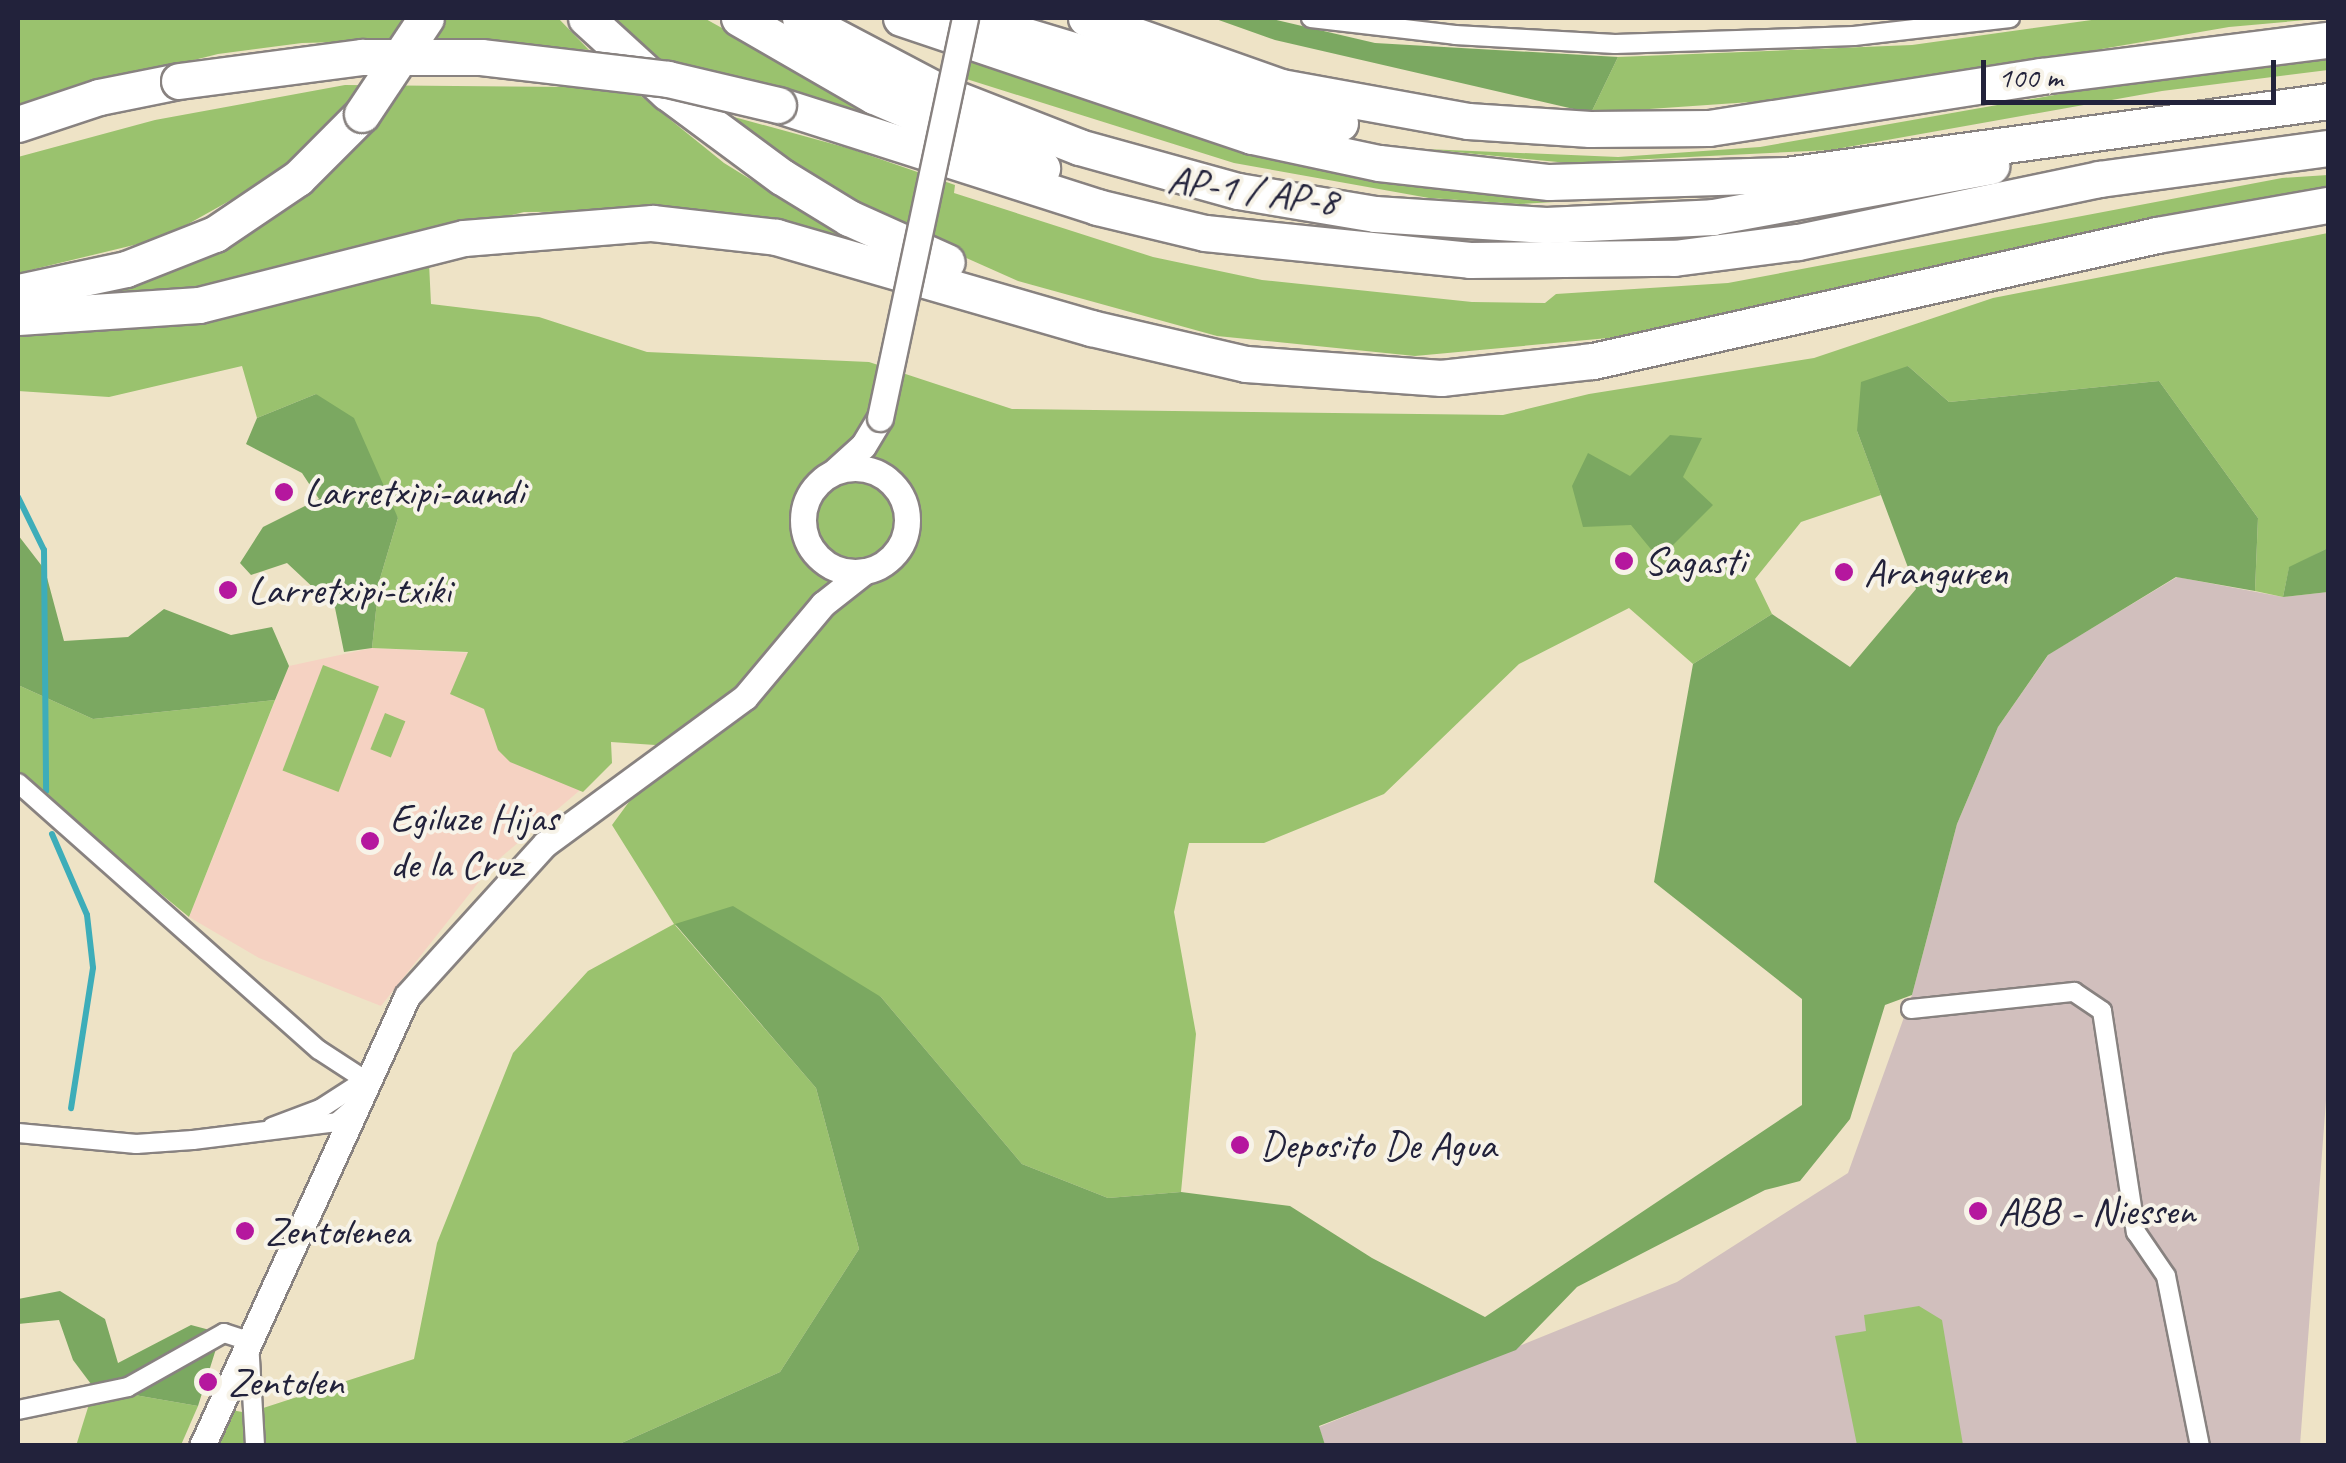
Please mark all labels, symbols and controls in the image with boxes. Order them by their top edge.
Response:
scale bar [1986,40,2281,102]
text: 100 m [1998,58,2063,96]
street label: AP-1 / AP-8 [1165,154,1341,226]
place label: Larretxipi-aundi [304,468,524,516]
marker: Larretxipi-aundi [273,481,295,503]
place label: Sagasti [1644,537,1745,585]
place label: Aranguren [1864,548,2008,596]
marker: Sagasti [1613,550,1635,572]
marker: Aranguren [1833,561,1855,583]
place label: Larretxipi-txiki [248,566,451,614]
marker: Larretxipi-txiki [217,579,239,601]
place label: Egiluze Hijas de la Cruz [390,794,558,888]
marker: Egiluze Hijas de la Cruz [359,830,381,852]
place label: Deposito De Agua [1260,1121,1495,1169]
marker: Deposito De Agua [1229,1134,1251,1156]
place label: ABB - Niessen [1998,1187,2195,1235]
marker: ABB - Niessen [1967,1200,1989,1222]
place label: Zentolenea [265,1207,409,1255]
marker: Zentolenea [234,1220,256,1242]
place label: Zentolen [228,1358,343,1406]
marker: Zentolen [197,1371,219,1393]

